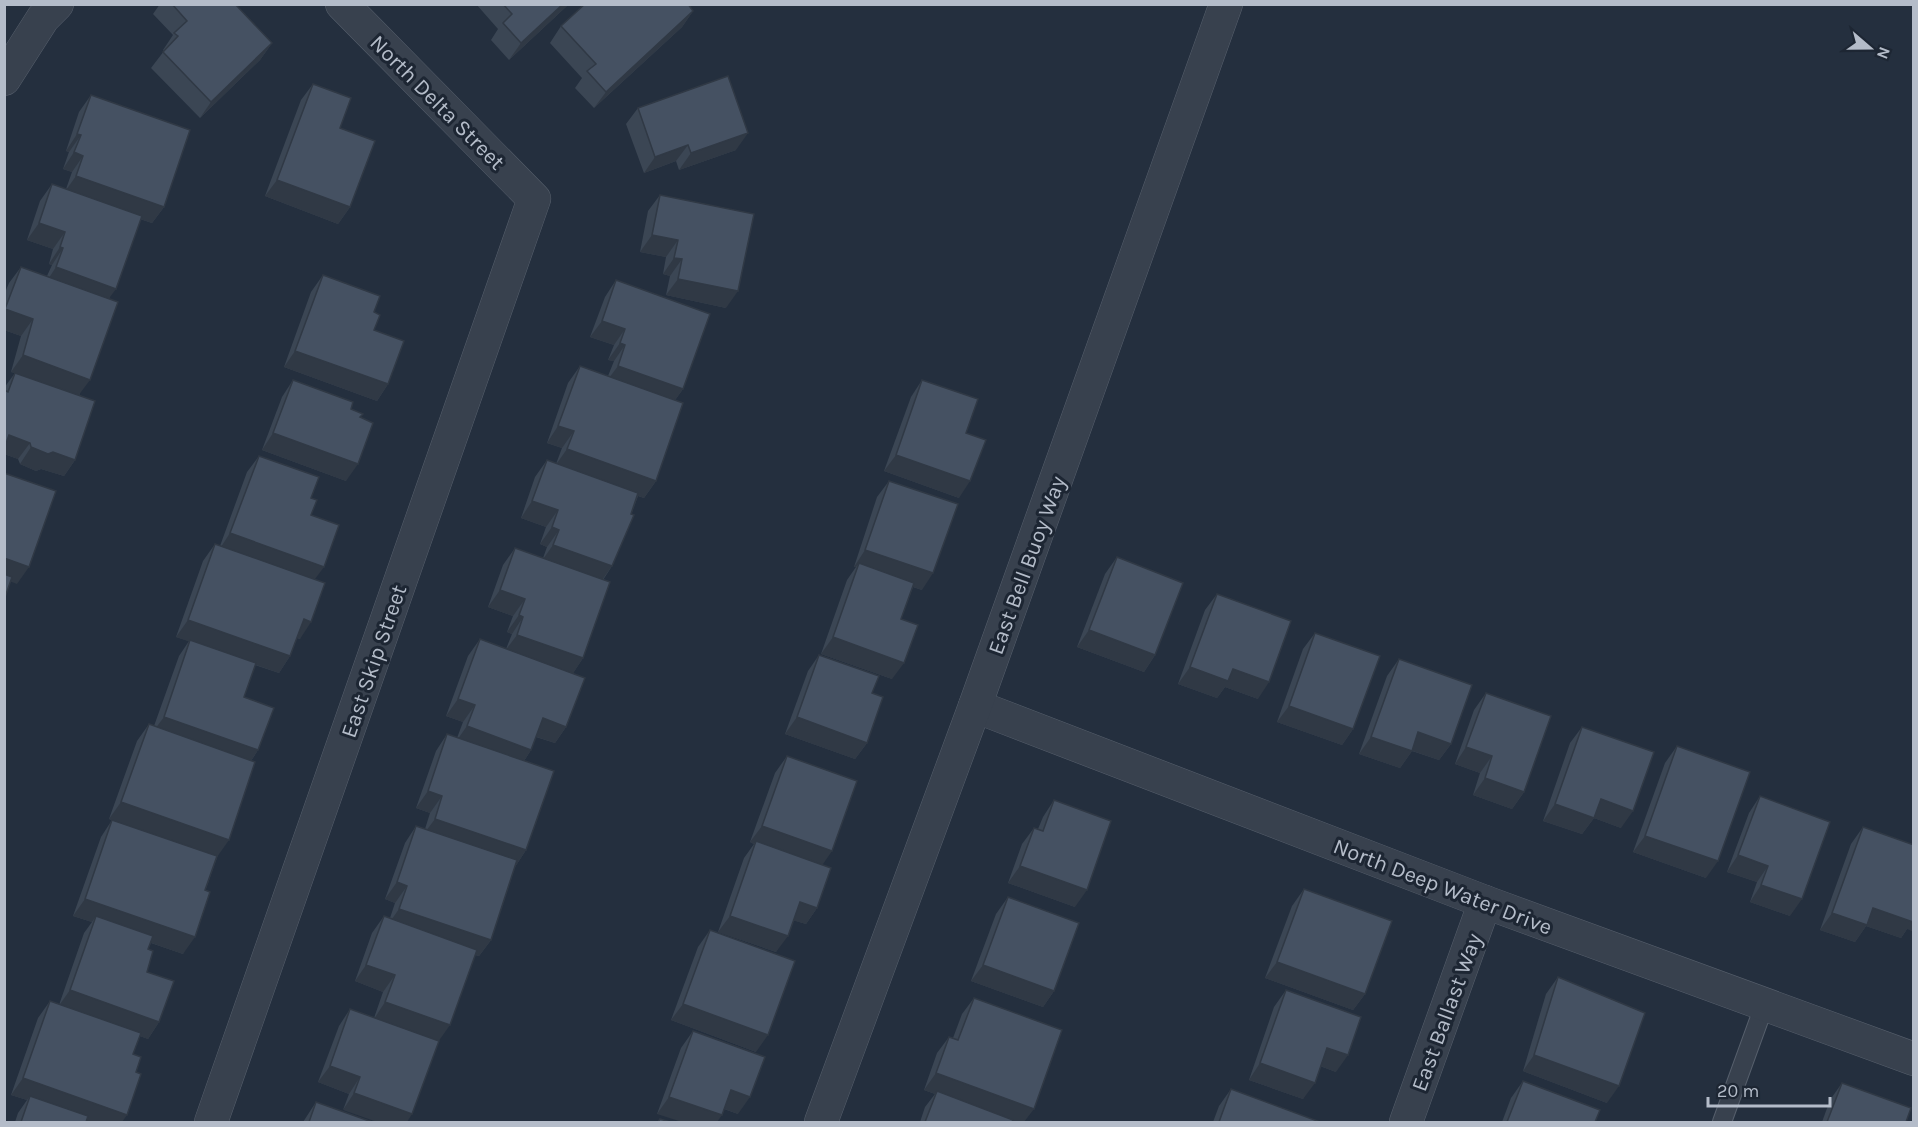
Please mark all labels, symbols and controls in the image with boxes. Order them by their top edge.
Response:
north arrow [1840,18,1900,78]
street label: North Delta Street [365,30,510,175]
text: N [1873,44,1895,62]
street label: East Bell Buoy Way [983,473,1071,658]
street label: East Skip Street [336,581,412,741]
street label: North Deep Water Drive [1330,833,1556,941]
street label: East Ballast Way [1406,930,1488,1095]
scale bar [1708,1070,1830,1108]
text: 20 m [1717,1080,1759,1102]

